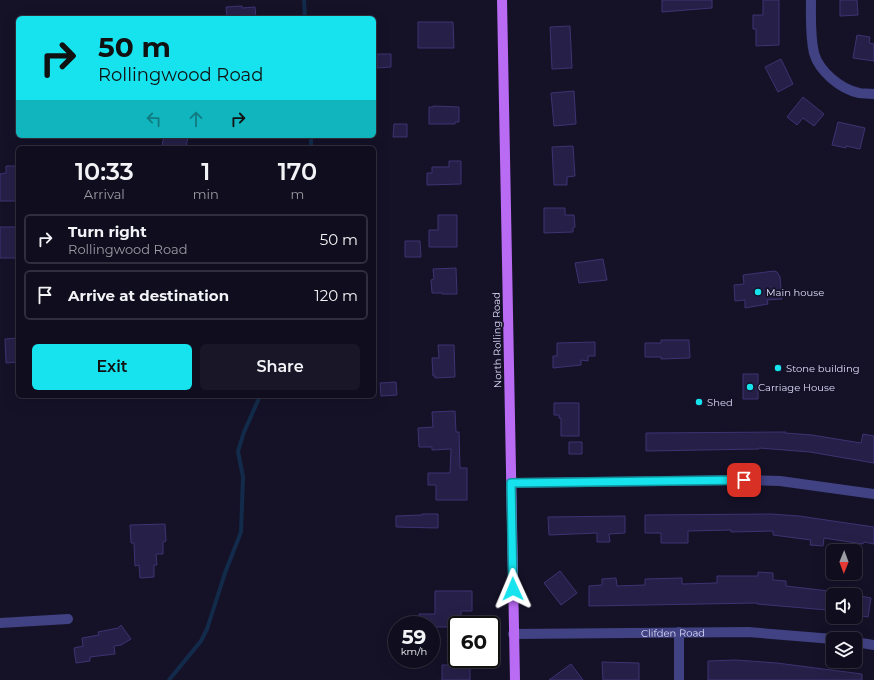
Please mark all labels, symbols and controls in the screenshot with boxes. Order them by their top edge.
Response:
text: 50 m [98,30,171,64]
icon: right [32,32,84,84]
text: Rollingwood Road [98,64,263,86]
icon: left [143,108,165,130]
icon: ahead [185,108,207,130]
icon: right [227,108,249,130]
text: 10:33 [75,157,134,186]
text: 1 [201,157,210,186]
text: 170 [278,157,317,186]
text: Arrival [84,186,125,202]
text: min [193,186,219,202]
text: m [290,186,304,202]
text: Turn right [68,222,147,241]
icon: right [34,228,56,250]
text: 50 m [320,230,358,249]
text: Rollingwood Road [68,241,187,257]
icon: arrive [34,284,56,306]
text: Arrive at destination [68,286,229,305]
text: 120 m [314,286,358,305]
place label: Main house [766,286,824,299]
marker: Main house [753,287,763,297]
street label: North Rolling Road [490,292,504,388]
button: Exit [32,344,192,390]
button: Share [200,344,360,390]
place label: Stone building [786,362,860,375]
marker: Stone building [773,363,783,373]
place label: Carriage House [758,381,835,394]
marker: Carriage House [745,382,755,392]
place label: Shed [707,396,733,409]
marker: Shed [694,397,704,407]
pin [727,463,761,497]
icon: arrive [733,469,755,491]
north arrow [826,544,862,580]
map controls [826,544,862,668]
position arrow [492,568,534,610]
button: sound [826,588,862,624]
speed limit sign: 60 [448,616,500,668]
text: 59 [402,625,426,649]
street label: Clifden Road [641,626,705,639]
button: layers [826,632,862,668]
text: km/h [401,645,427,658]

